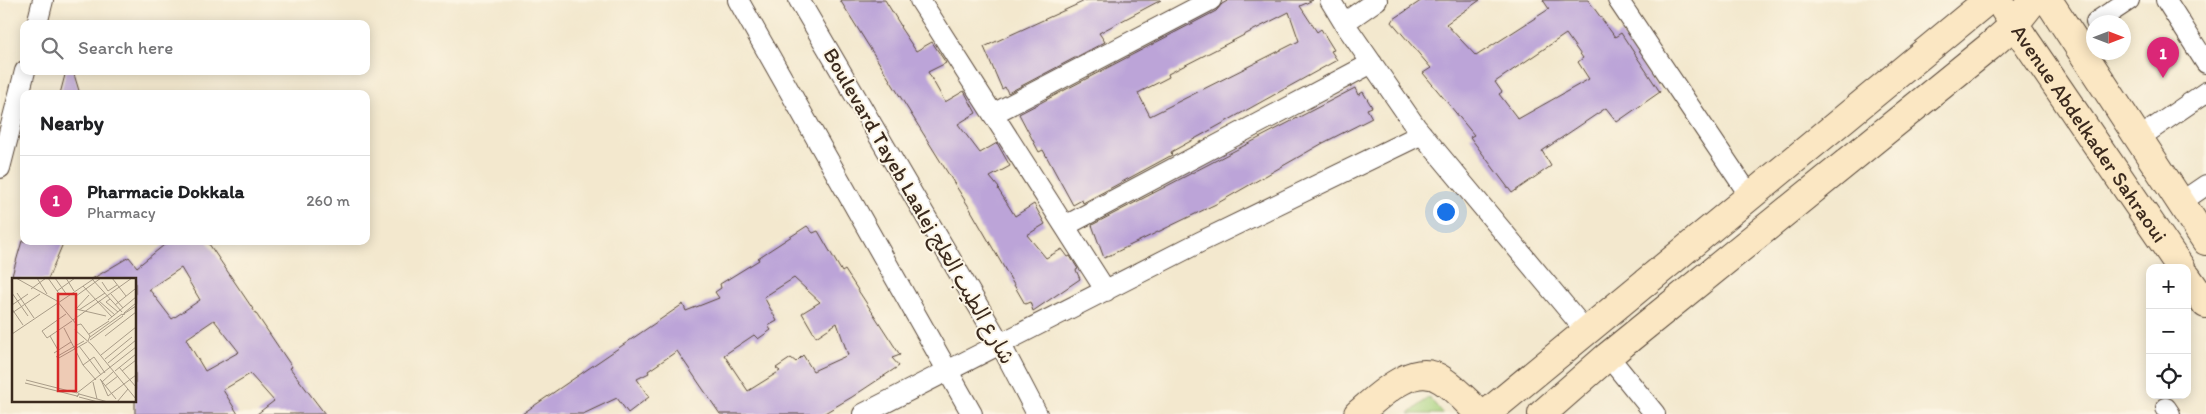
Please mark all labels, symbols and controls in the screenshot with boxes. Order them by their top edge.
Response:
north arrow [2086,15,2131,60]
search box [20,20,370,75]
street label: Avenue Abdelkader Sahraoui [2006,20,2173,247]
icon: search [38,34,66,62]
text: Search here [78,36,173,59]
pin: 1 [2147,37,2179,78]
street label: Boulevard Tayeb Laalej شارع الطيب العلج [816,43,1020,370]
text: Nearby [40,110,104,135]
text: Pharmacie Dokkala [87,180,244,203]
text: 1 [52,191,60,210]
text: 260 m [306,191,350,210]
your location [1433,199,1459,225]
text: Pharmacy [87,203,155,222]
map controls [2146,264,2191,399]
button: + [2146,264,2191,309]
inset map [12,278,136,402]
button: − [2146,309,2191,354]
button: locate [2146,354,2191,399]

